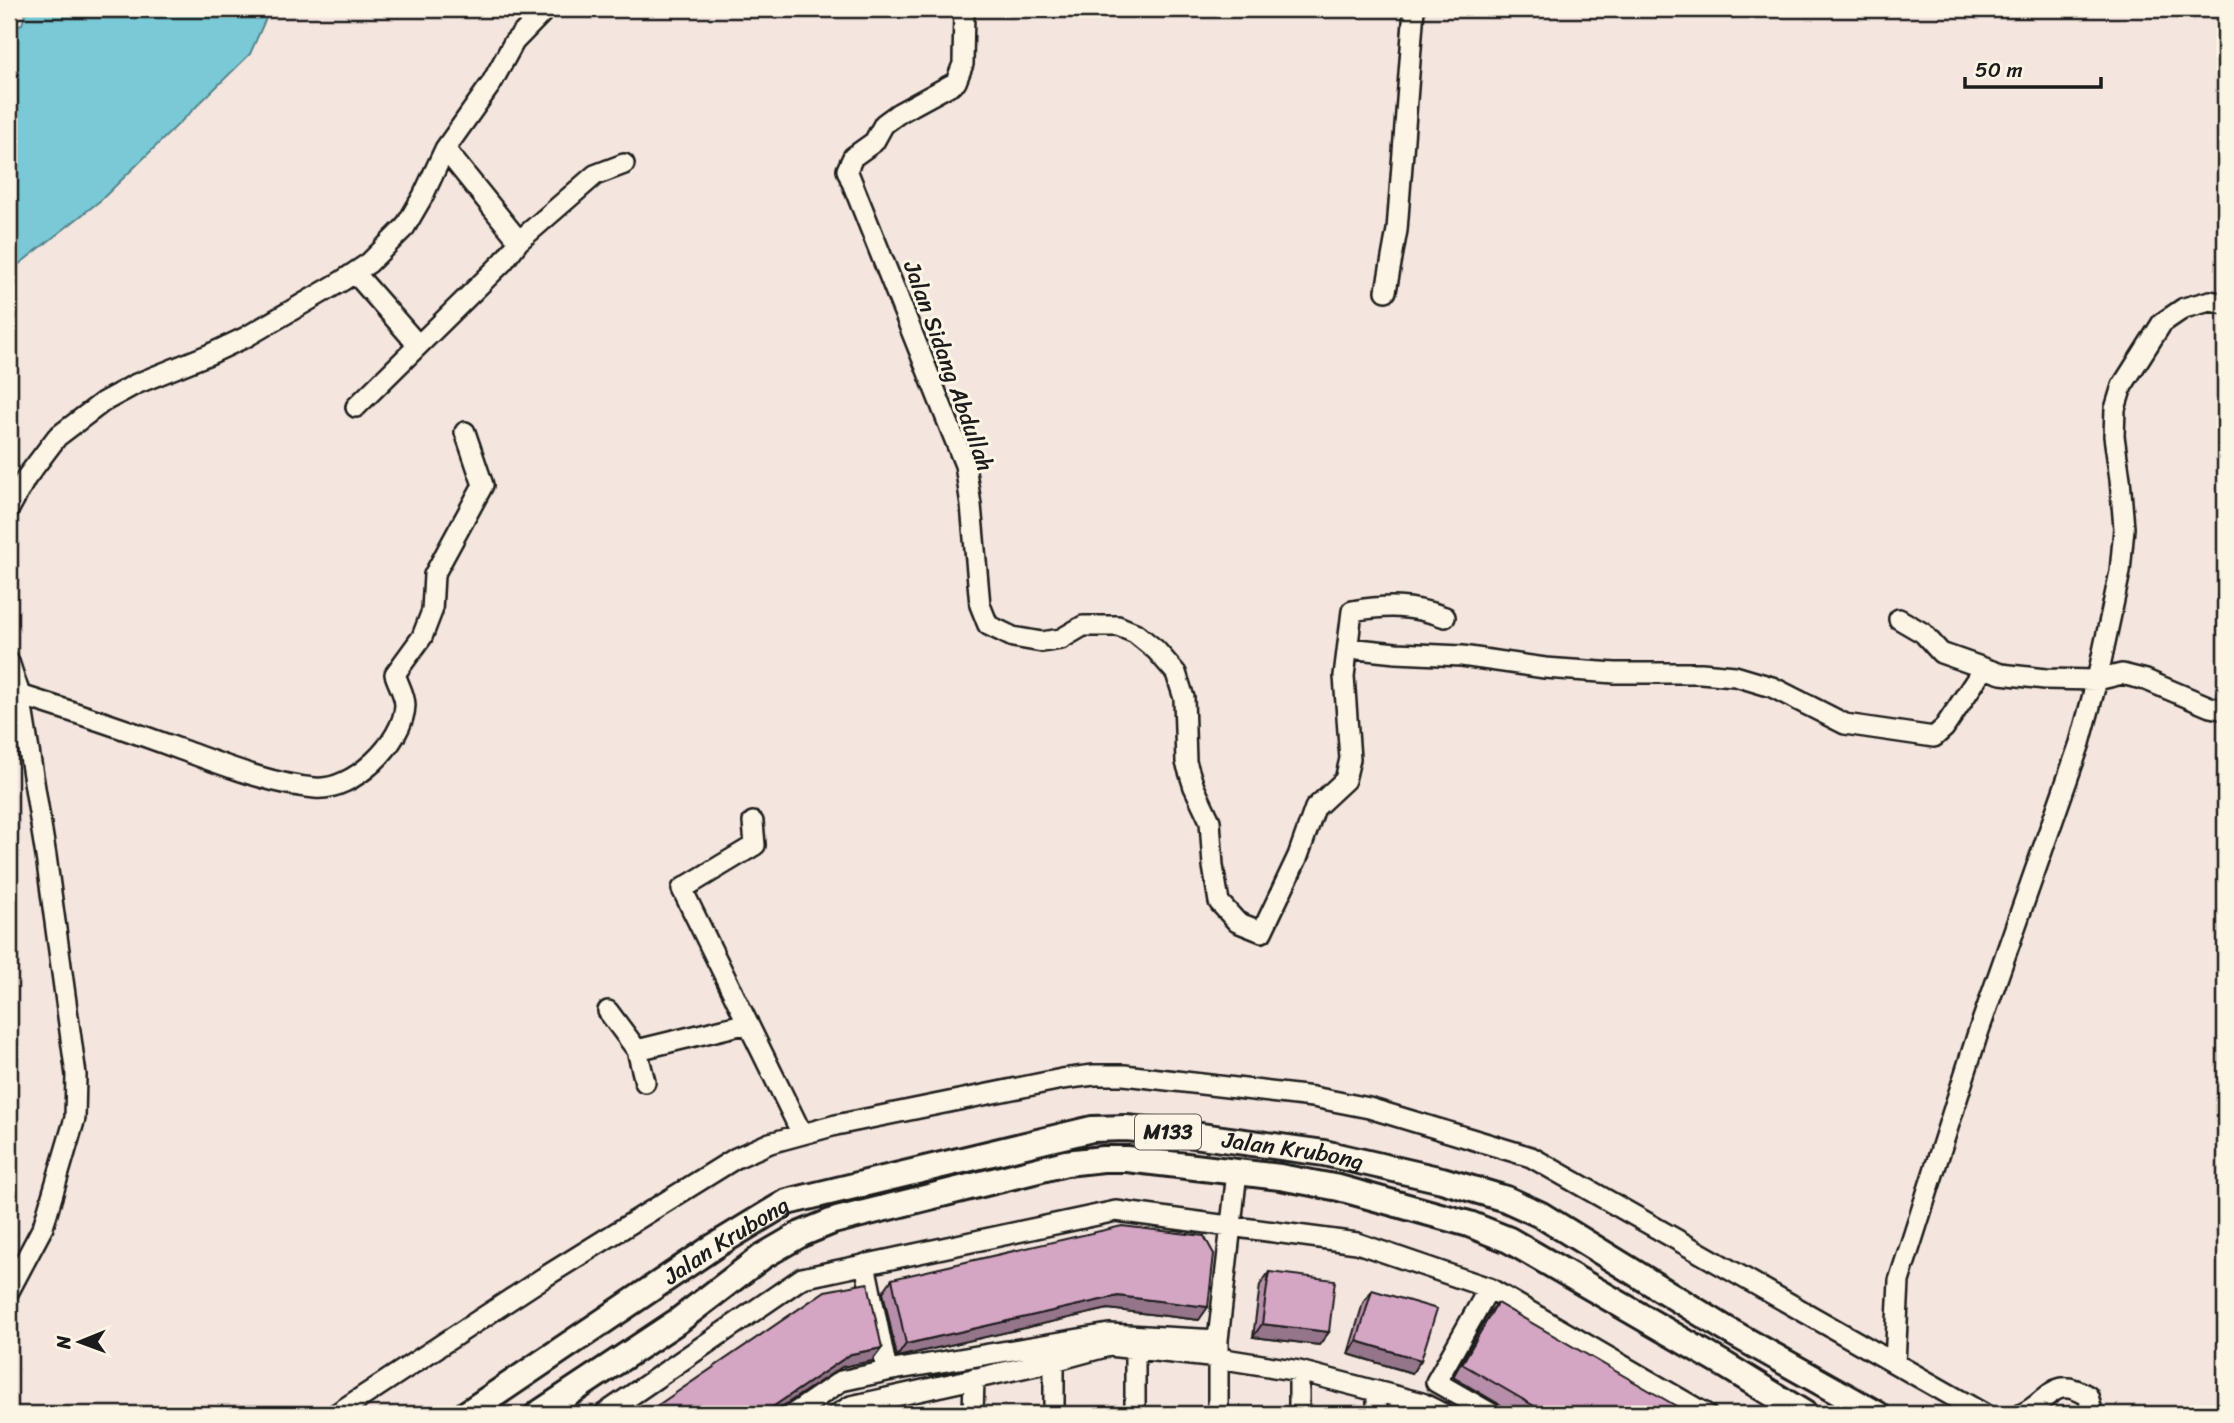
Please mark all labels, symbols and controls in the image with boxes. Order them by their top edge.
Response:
scale bar [1965,46,2101,90]
text: 50 m [1975,51,2023,89]
street label: Jalan Sidang Abdullah [891,254,1006,477]
road number: M133 [1135,1114,1201,1150]
street label: Jalan Krubong [1219,1119,1368,1182]
street label: Jalan Krubong [654,1185,798,1297]
north arrow [46,1308,116,1378]
text: N [47,1335,80,1350]

